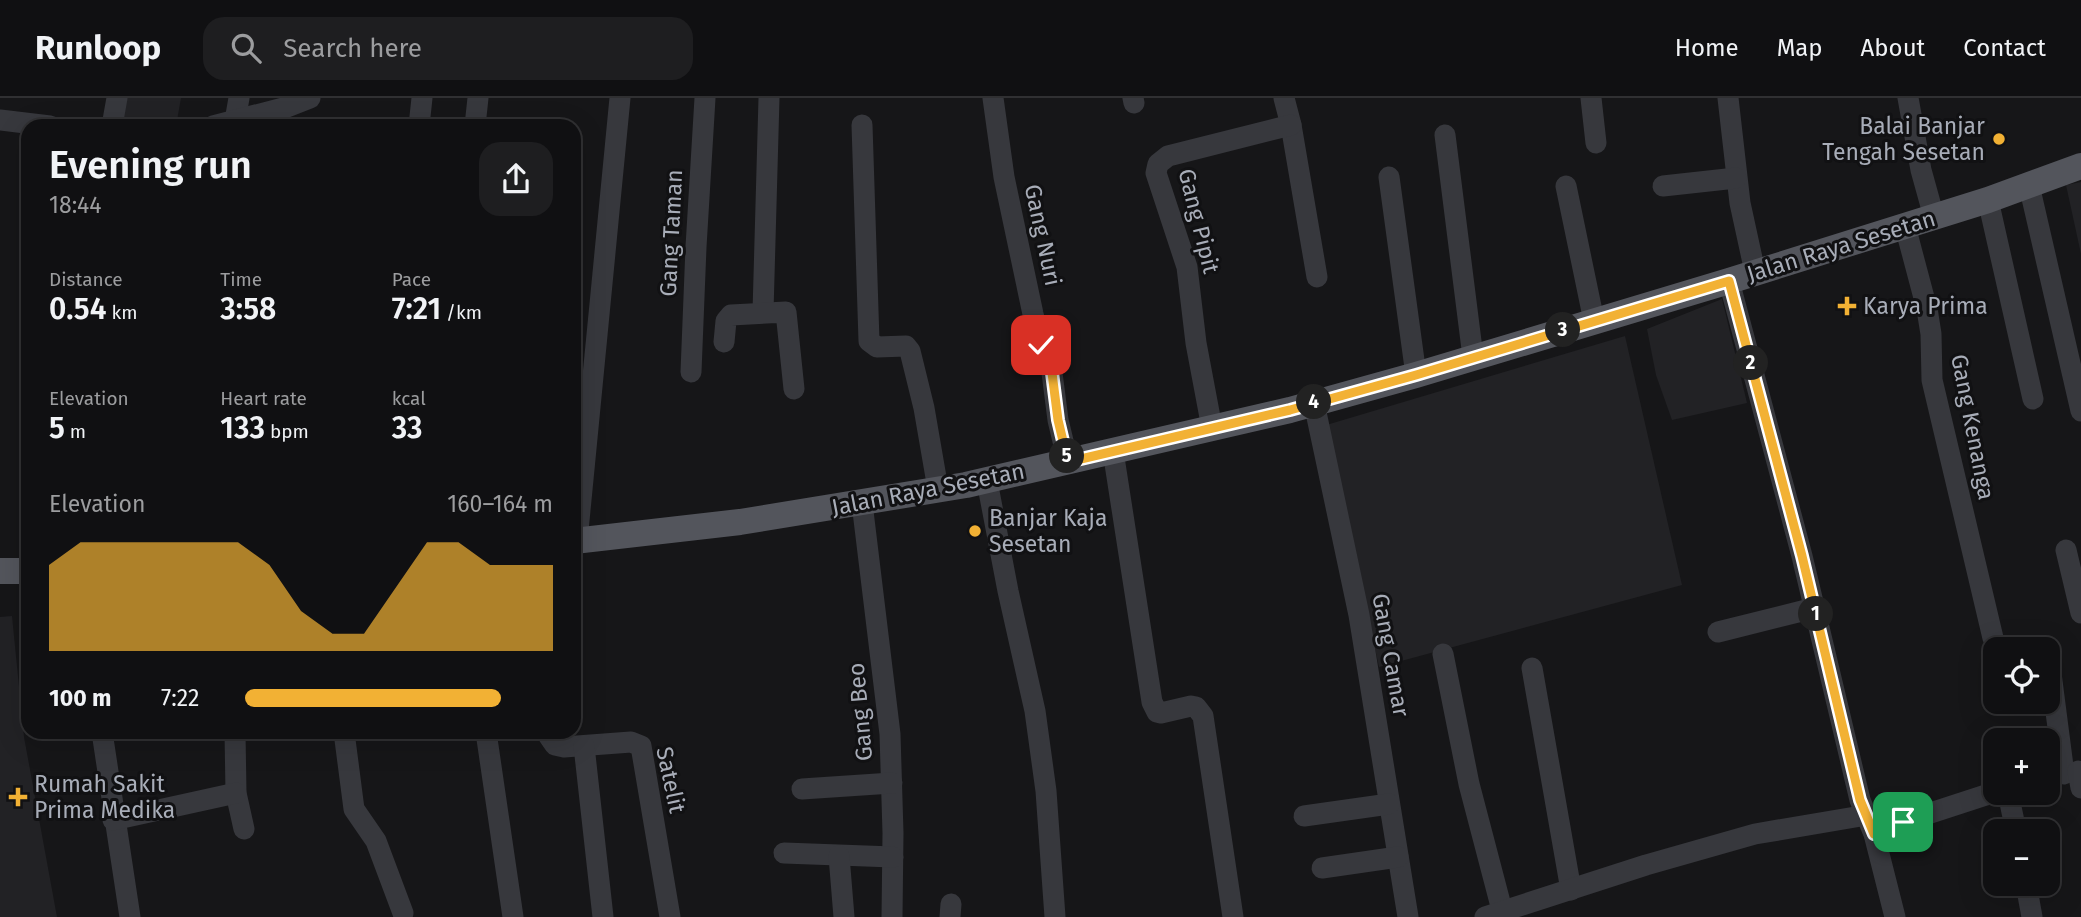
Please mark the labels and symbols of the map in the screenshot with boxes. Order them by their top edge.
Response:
place label: Balai Banjar Tengah Sesetan [1822,112,1985,166]
marker: Balai Banjar Tengah Sesetan [1991,131,2007,147]
street label: Gang Pipit [1172,166,1226,277]
street label: Gang Taman [654,169,688,297]
street label: Gang Nuri [1019,182,1067,288]
street label: Jalan Raya Sesetan [1743,204,1939,288]
place label: Karya Prima [1863,292,1988,320]
marker: Karya Prima [1837,296,1857,316]
pin: 3 [1546,313,1580,348]
pin [1011,315,1071,375]
pin: 2 [1734,345,1768,380]
street label: Gang Kenanga [1945,352,2001,502]
pin: 4 [1296,384,1332,420]
pin: 5 [1050,438,1084,474]
street label: Jalan Raya Sesetan [829,457,1027,521]
place label: Banjar Kaja Sesetan [989,504,1108,558]
marker: Banjar Kaja Sesetan [967,523,983,539]
street label: Gang Camar [1366,591,1416,719]
pin: 1 [1798,596,1834,632]
street label: Gang Beo [842,662,878,762]
street label: Satelit [650,744,692,816]
place label: Rumah Sakit Prima Medika [34,770,175,824]
marker: Rumah Sakit Prima Medika [8,787,28,807]
pin [1873,792,1933,852]

